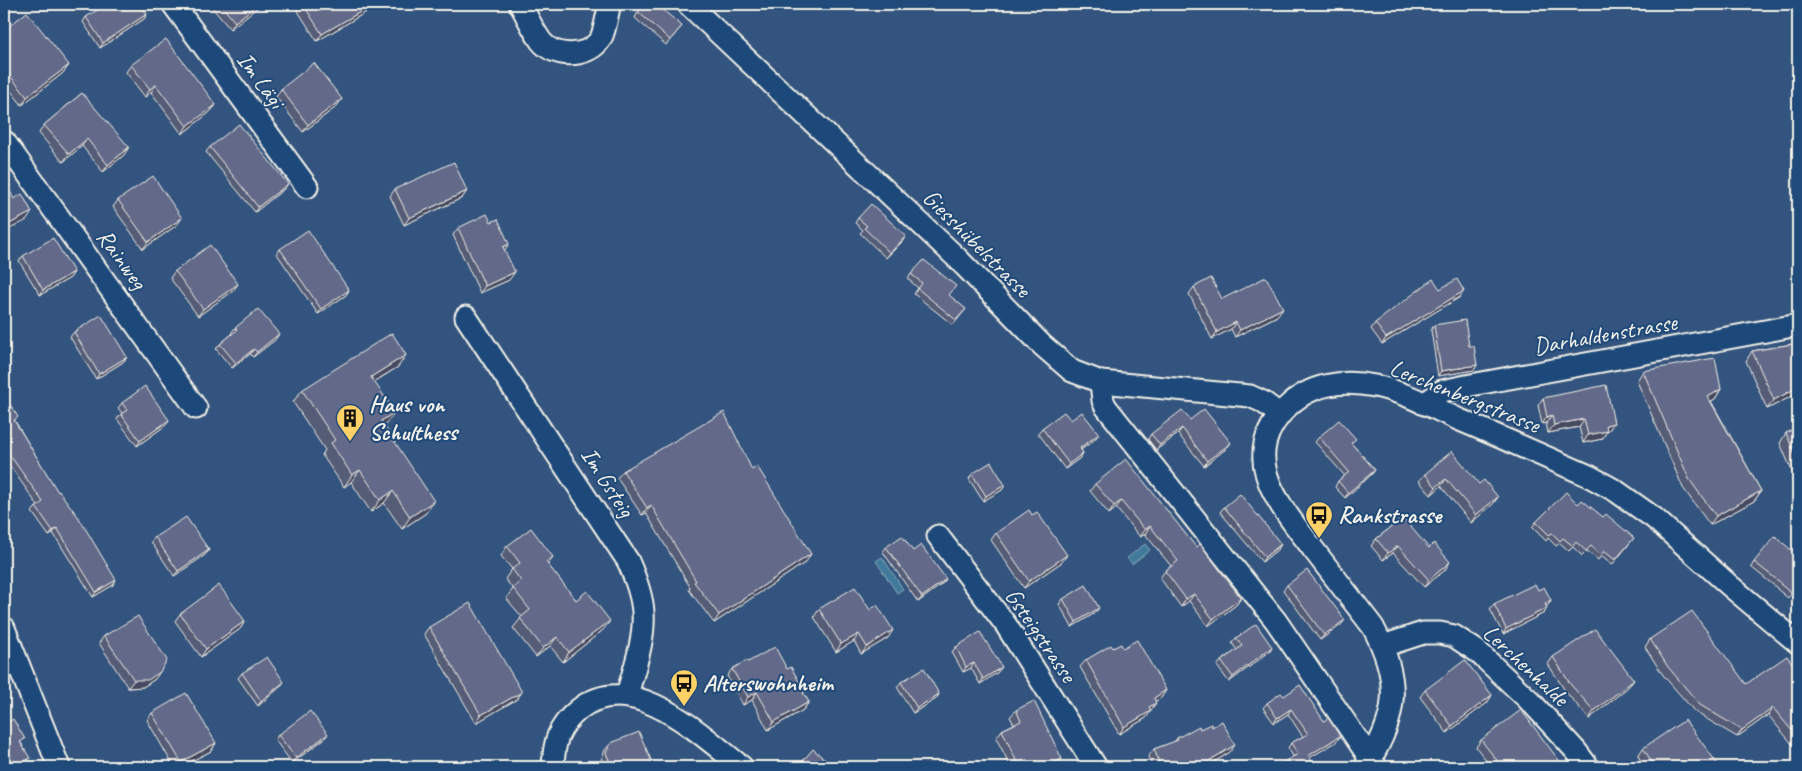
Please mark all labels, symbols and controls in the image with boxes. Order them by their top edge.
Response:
street label: Im Lägi [230,46,293,116]
street label: Giesshübelstrasse [916,182,1039,305]
street label: Rainweg [90,223,155,296]
street label: Darhaldenstrasse [1531,306,1681,361]
street label: Lerchenbergstrasse [1386,352,1546,441]
place label: Haus von Schulthess [369,389,460,447]
building icon: Haus von Schulthess [335,403,365,442]
street label: Im Gsteig [574,441,642,524]
bus stop icon: Rankstrasse [1304,500,1334,539]
place label: Rankstrasse [1338,500,1443,530]
street label: Gsteigstrasse [999,582,1085,690]
street label: Lerchenhalde [1477,618,1577,714]
bus stop icon: Alterswohnheim [669,668,699,707]
place label: Alterswohnheim [703,668,835,698]

